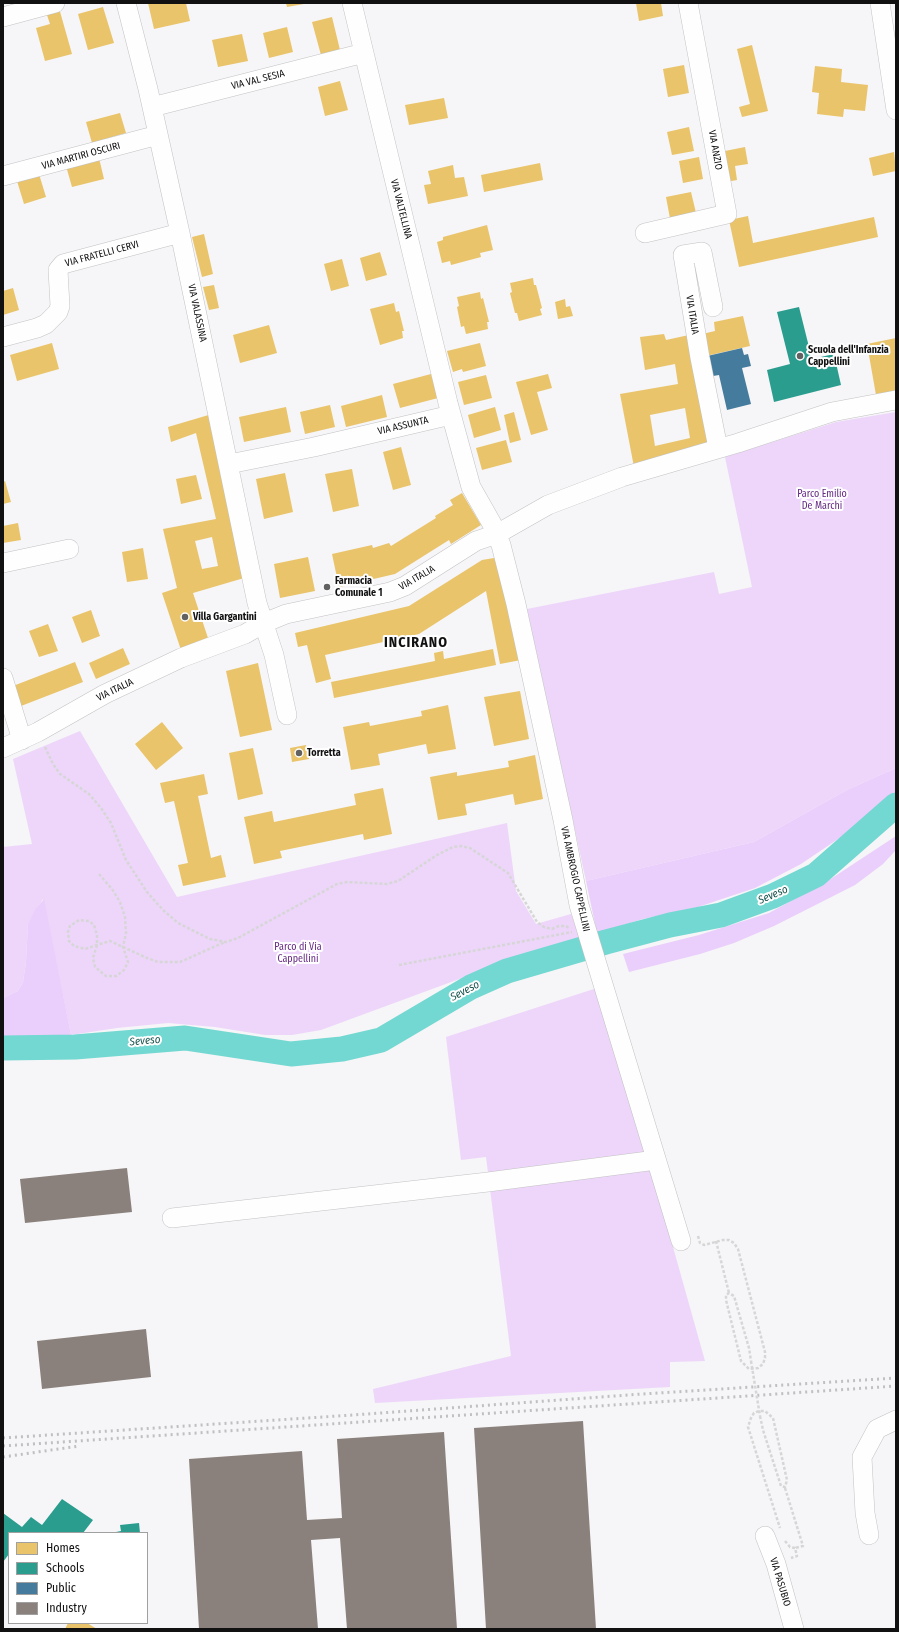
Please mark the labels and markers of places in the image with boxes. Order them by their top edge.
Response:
place label: Scuola dell'Infanzia Cappellini [808,344,889,368]
marker: Scuola dell'Infanzia Cappellini [795,351,805,361]
place label: Farmacia Comunale 1 [335,575,382,598]
marker: Farmacia Comunale 1 [322,582,332,592]
place label: Villa Gargantini [193,611,257,623]
marker: Villa Gargantini [180,612,190,622]
place label: Torretta [307,747,341,759]
marker: Torretta [294,748,304,758]

